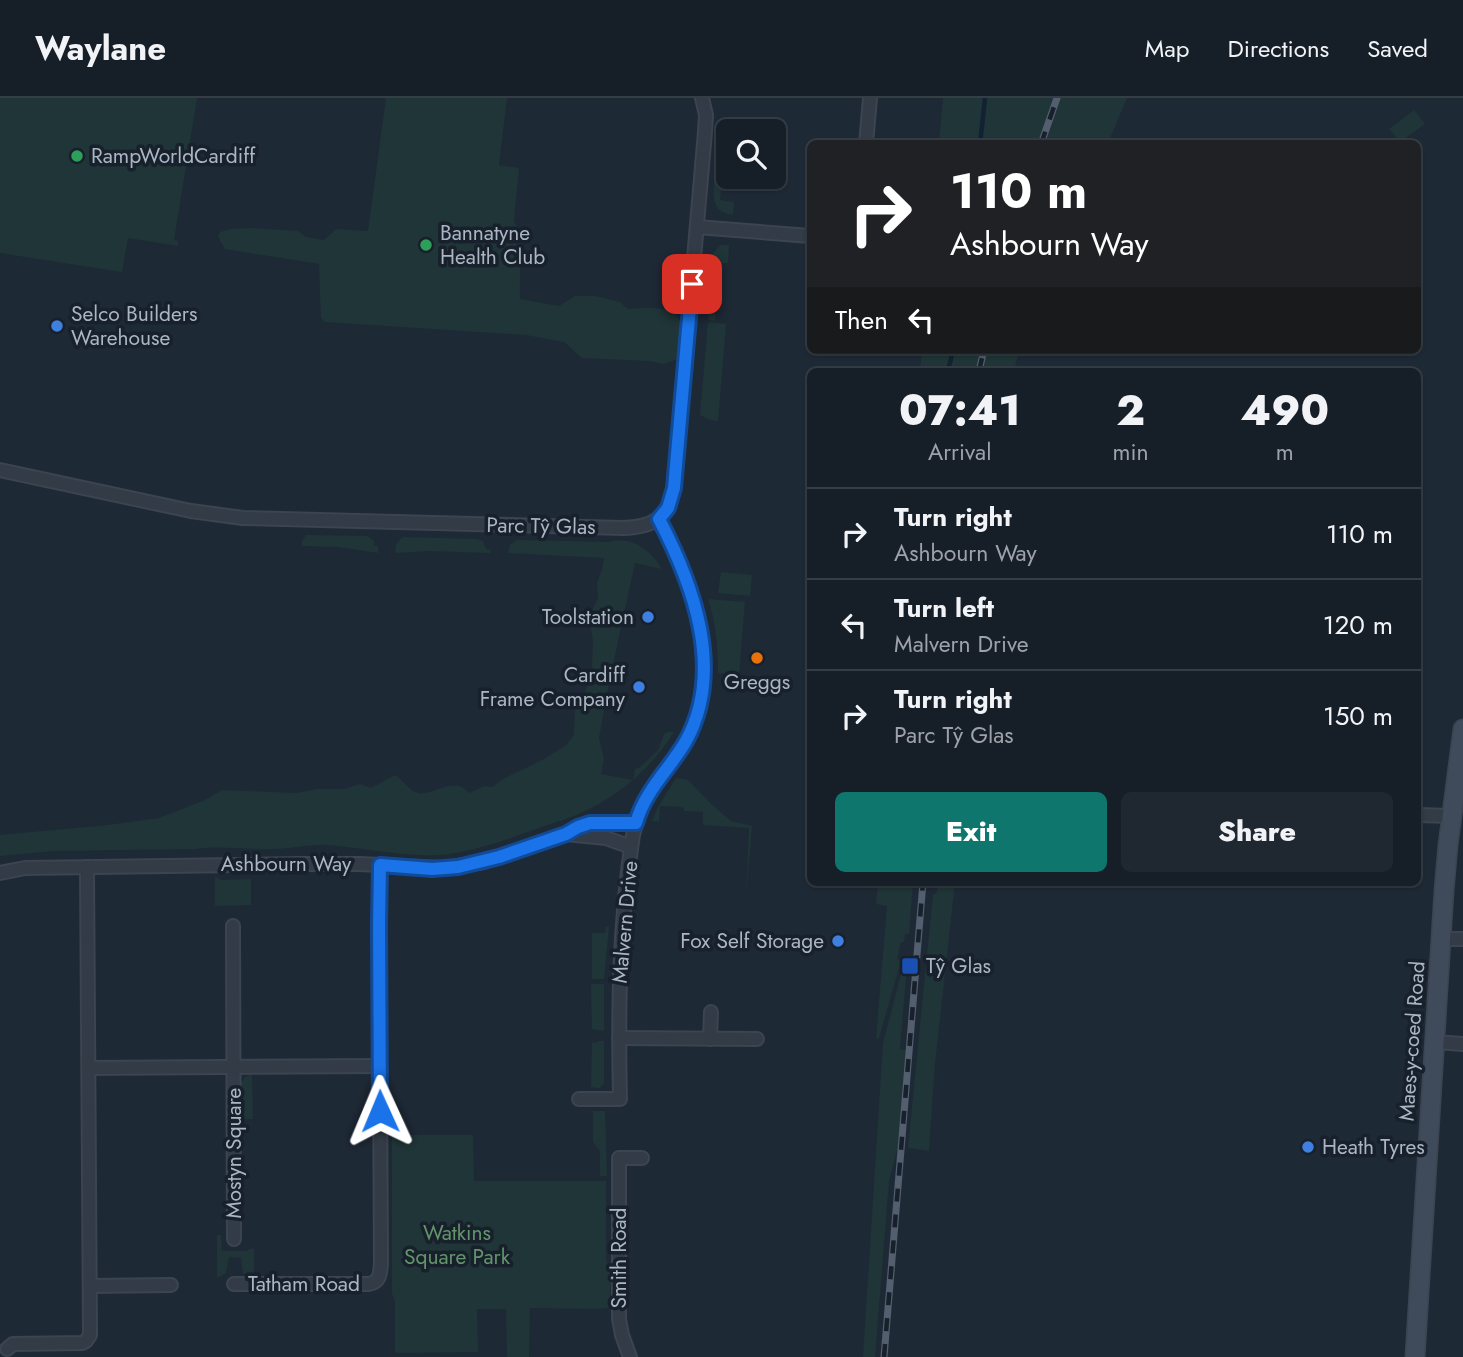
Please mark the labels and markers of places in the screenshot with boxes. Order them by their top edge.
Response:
place label: RampWorldCardiff [91,141,256,171]
marker: RampWorldCardiff [69,148,85,164]
place label: Bannatyne Health Club [440,218,545,272]
marker: Bannatyne Health Club [418,237,434,253]
pin [662,254,722,314]
place label: Selco Builders Warehouse [71,299,197,353]
marker: Selco Builders Warehouse [49,318,65,334]
place label: Toolstation [542,602,634,632]
marker: Toolstation [640,609,656,625]
marker: Greggs [749,650,765,666]
place label: Cardiff Frame Company [480,660,626,714]
place label: Greggs [724,667,790,697]
marker: Cardiff Frame Company [631,679,647,695]
place label: Fox Self Storage [680,926,824,956]
marker: Fox Self Storage [830,933,846,949]
place label: Tŷ Glas [926,951,991,981]
marker: Tŷ Glas [900,956,920,976]
place label: Heath Tyres [1322,1132,1425,1162]
marker: Heath Tyres [1300,1139,1316,1155]

